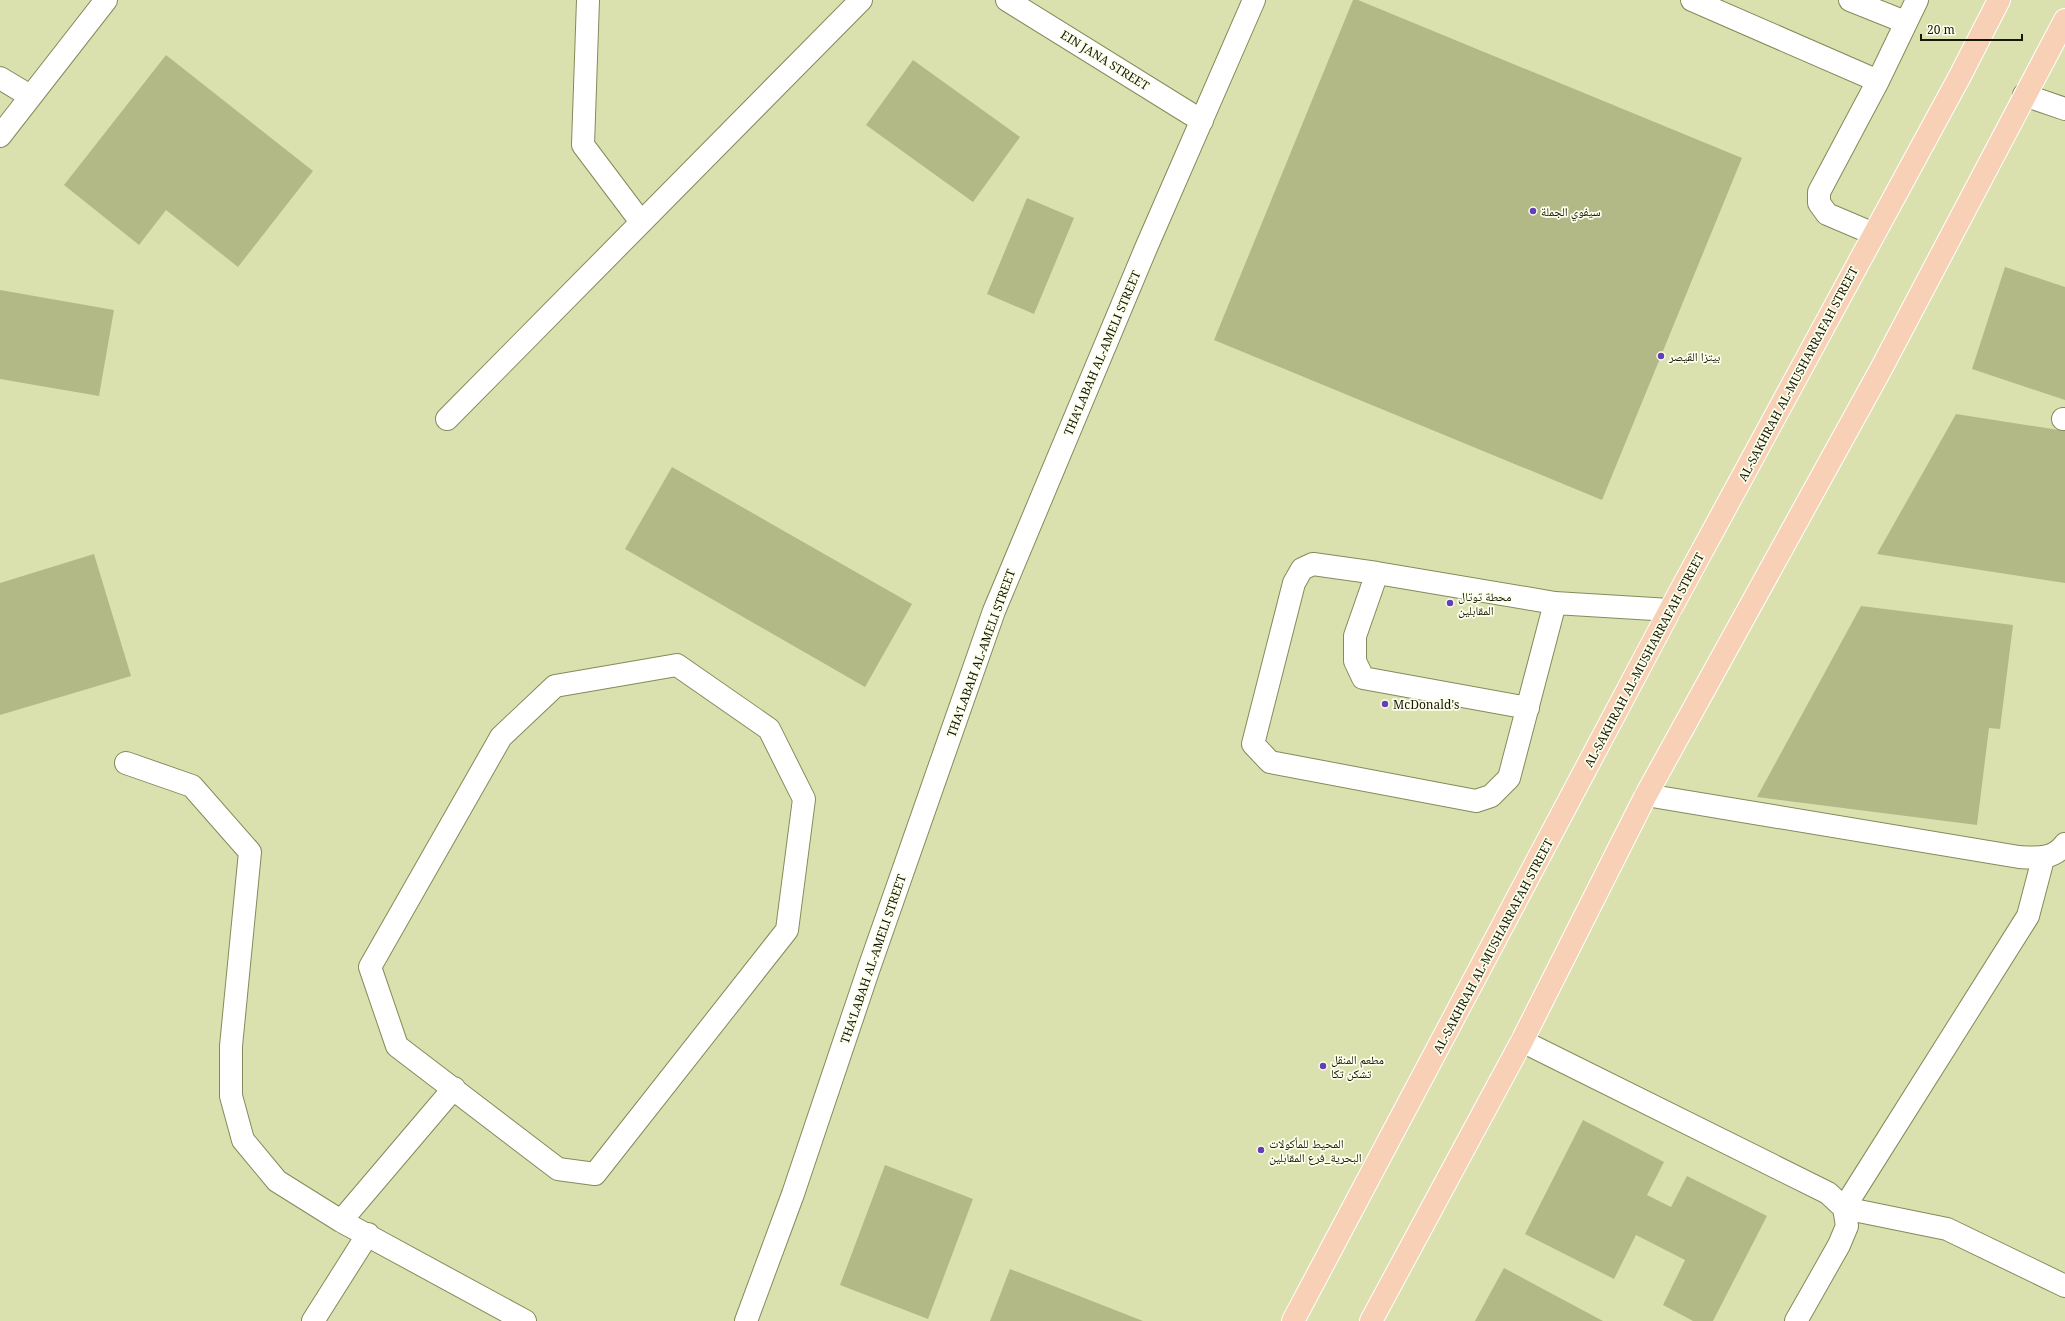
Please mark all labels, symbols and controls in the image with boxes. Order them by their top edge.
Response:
scale bar [1921,16,2022,42]
text: 20 m [1927,21,1955,38]
street label: EIN JANA STREET [1057,26,1153,94]
place label: سيفوي الجملة [1541,203,1601,222]
marker: سيفوي الجملة [1528,206,1538,216]
street label: AL-SAKHRAH AL-MUSHARRAFAH STREET [1734,263,1862,484]
street label: THA‘LABAH AL-AMELI STREET [1059,267,1145,438]
place label: بيتزا القيصر [1668,348,1720,365]
marker: بيتزا القيصر [1656,351,1666,361]
street label: AL-SAKHRAH AL-MUSHARRAFAH STREET [1580,549,1708,770]
street label: THA‘LABAH AL-AMELI STREET [943,566,1020,739]
place label: محطة توتال المقابلين [1458,588,1512,619]
marker: محطة توتال المقابلين [1445,598,1455,608]
place label: McDonald's [1393,696,1459,713]
marker: McDonald's [1380,699,1390,709]
street label: AL-SAKHRAH AL-MUSHARRAFAH STREET [1429,835,1557,1056]
street label: THA‘LABAH AL-AMELI STREET [836,872,910,1046]
place label: مطعم المنقل تشكن تكا [1331,1051,1384,1082]
marker: مطعم المنقل تشكن تكا [1318,1061,1328,1071]
place label: المحيط للمأكولات البحرية_فرع المقابلين [1269,1135,1362,1166]
marker: المحيط للمأكولات البحرية_فرع المقابلين [1256,1145,1266,1155]

